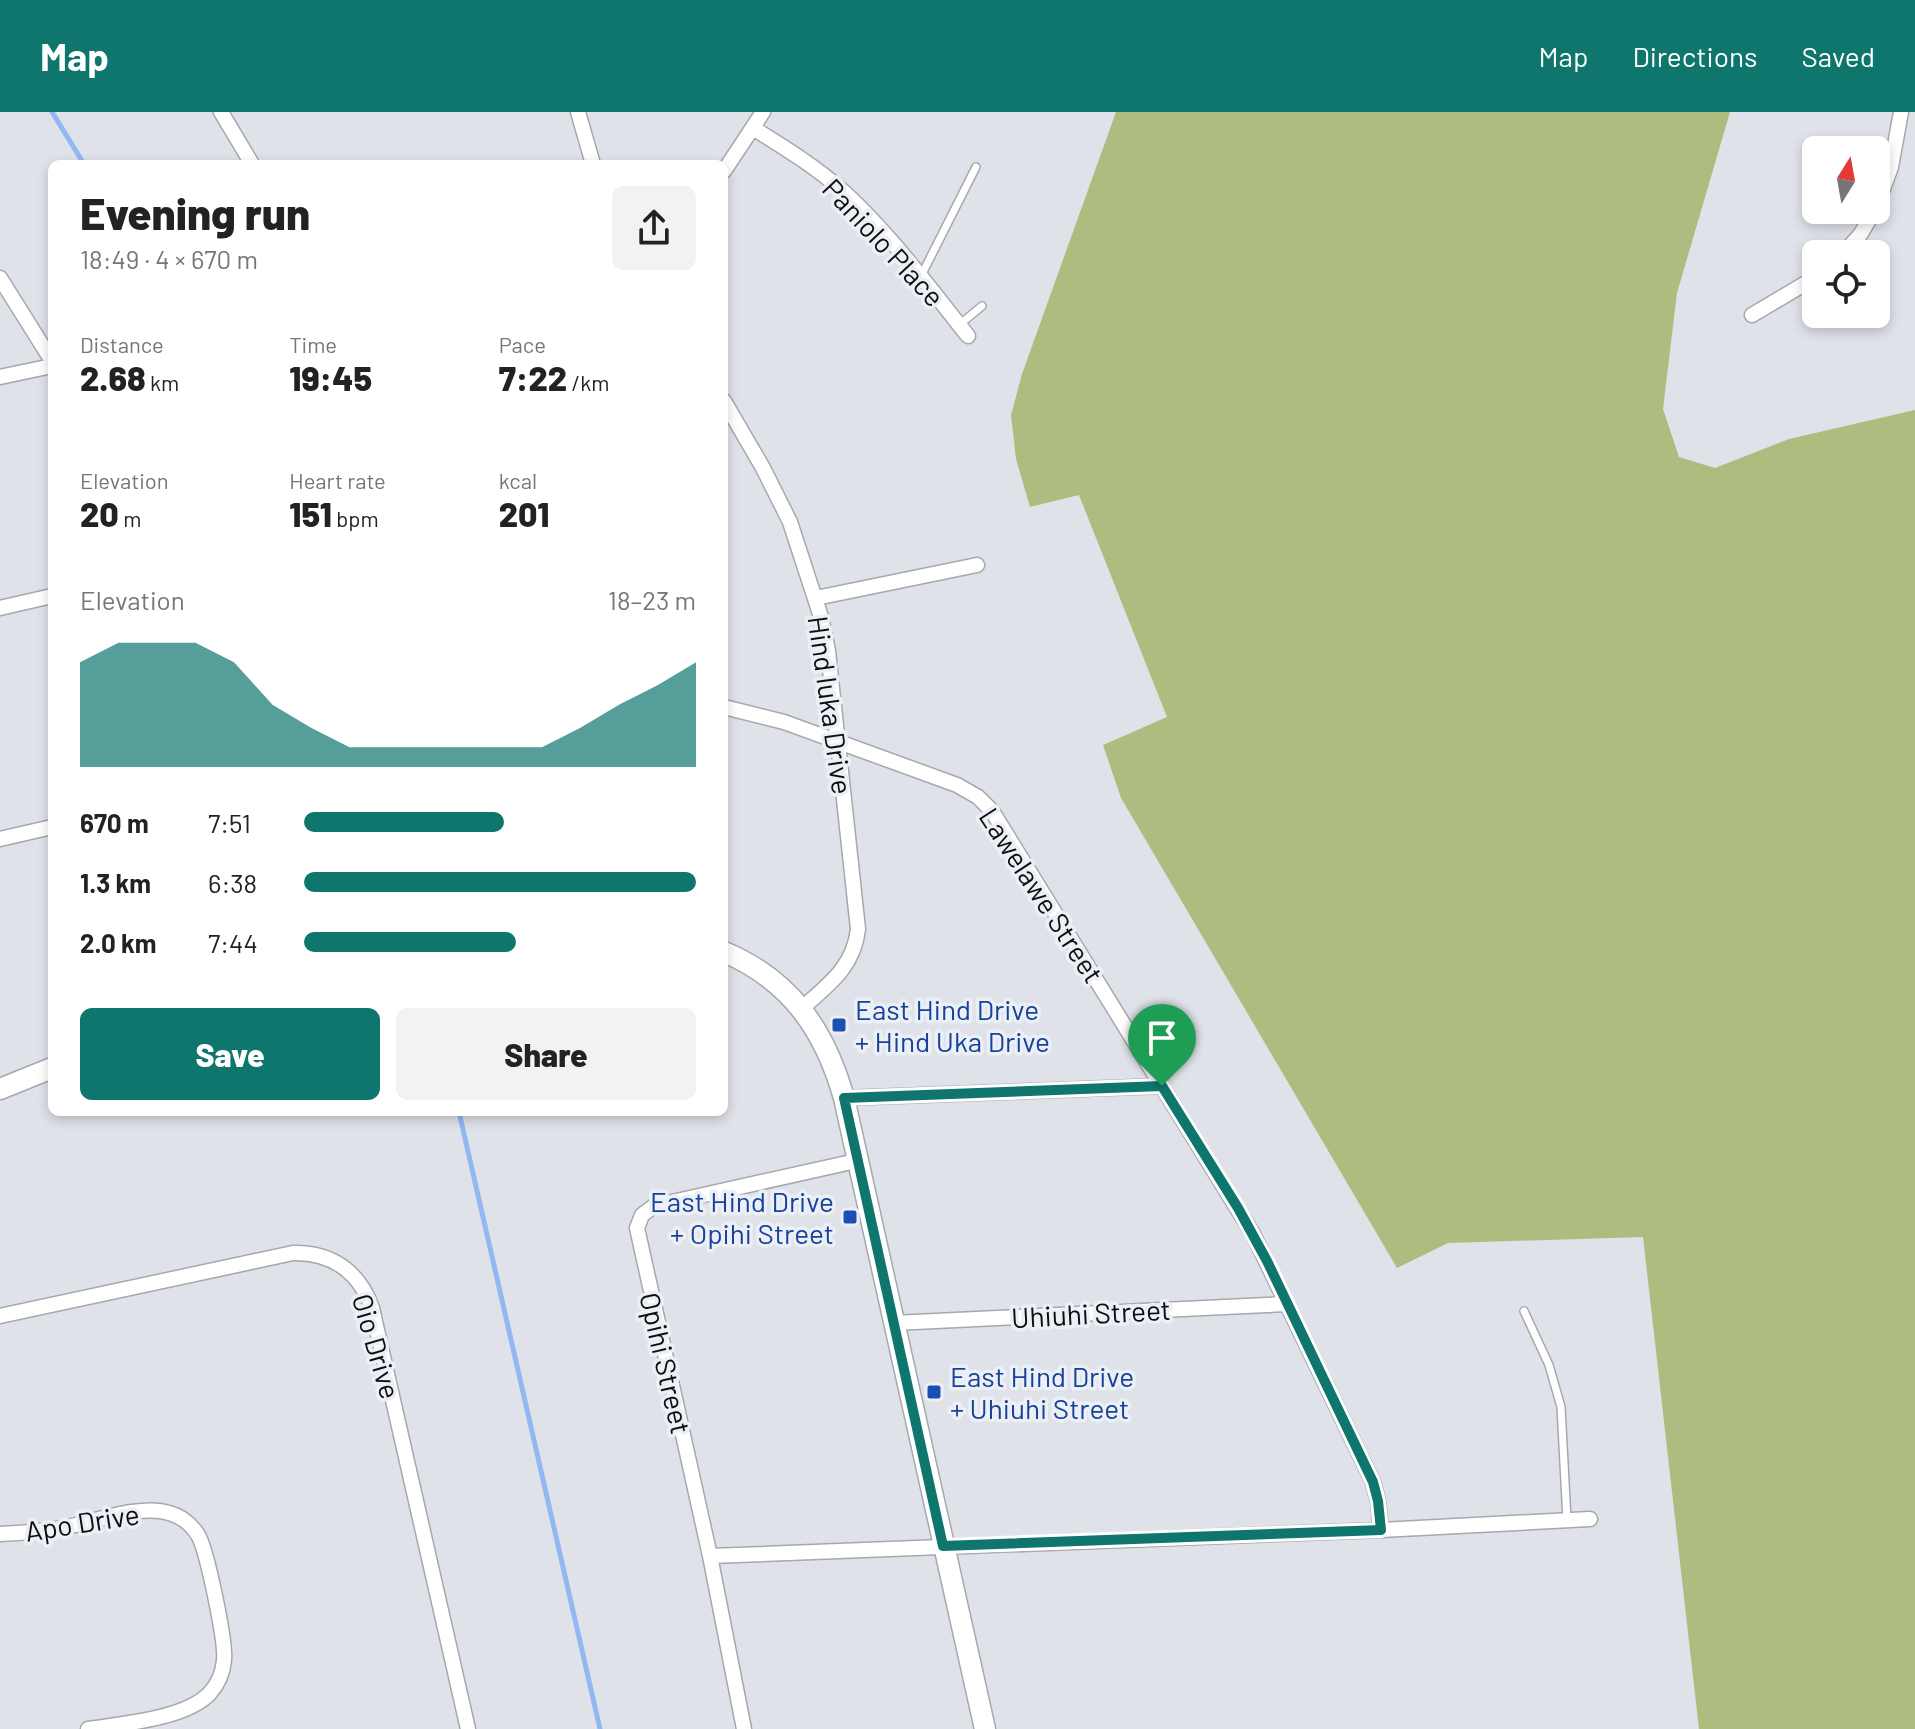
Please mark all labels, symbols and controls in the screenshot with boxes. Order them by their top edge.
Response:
text: Map [40,33,109,79]
text: Map [1539,39,1588,73]
text: Directions [1632,39,1758,73]
text: Saved [1802,39,1875,73]
north arrow [1802,136,1890,224]
map controls [1802,136,1890,328]
street label: Paniolo Place [816,171,952,313]
text: Evening run [80,186,310,239]
button: share [612,186,696,270]
button: locate [1802,240,1890,328]
text: 18:49 · 4 × 670 m [80,243,258,274]
text: Distance [80,331,164,357]
text: Time [289,331,337,357]
text: Pace [499,331,546,357]
text: 2.68 [80,357,146,398]
text: 19:45 [289,357,372,398]
text: 7:22 [499,357,567,398]
text: km [146,369,179,395]
text: /km [567,369,610,395]
text: Elevation [80,467,169,493]
text: Heart rate [289,467,386,493]
text: kcal [499,467,537,493]
text: 20 [80,493,119,534]
text: 151 [289,493,332,534]
text: 201 [499,493,549,534]
text: m [119,505,141,531]
text: bpm [332,505,379,531]
text: Elevation [80,584,185,615]
text: 18–23 m [608,584,696,615]
street label: Hind Iuka Drive [802,614,860,796]
street label: Lawelawe Street [973,801,1111,989]
text: 670 m [80,807,149,838]
text: 7:51 [208,807,251,838]
text: 1.3 km [80,867,151,898]
text: 6:38 [208,867,257,898]
text: 2.0 km [80,927,157,958]
text: 7:44 [208,927,258,958]
place label: East Hind Drive + Hind Uka Drive [855,992,1050,1058]
pin [1128,1004,1196,1086]
button: Save [80,1008,380,1100]
button: Share [396,1008,696,1100]
marker: East Hind Drive + Hind Uka Drive [830,1016,848,1034]
icon: arrive [1140,1016,1184,1060]
place label: East Hind Drive + Opihi Street [650,1184,834,1250]
marker: East Hind Drive + Opihi Street [841,1208,859,1226]
street label: Oio Drive [346,1289,408,1403]
street label: Opihi Street [633,1289,699,1437]
street label: Uhiuhi Street [1010,1292,1172,1334]
place label: East Hind Drive + Uhiuhi Street [950,1359,1134,1425]
marker: East Hind Drive + Uhiuhi Street [925,1383,943,1401]
street label: Apo Drive [22,1496,142,1548]

